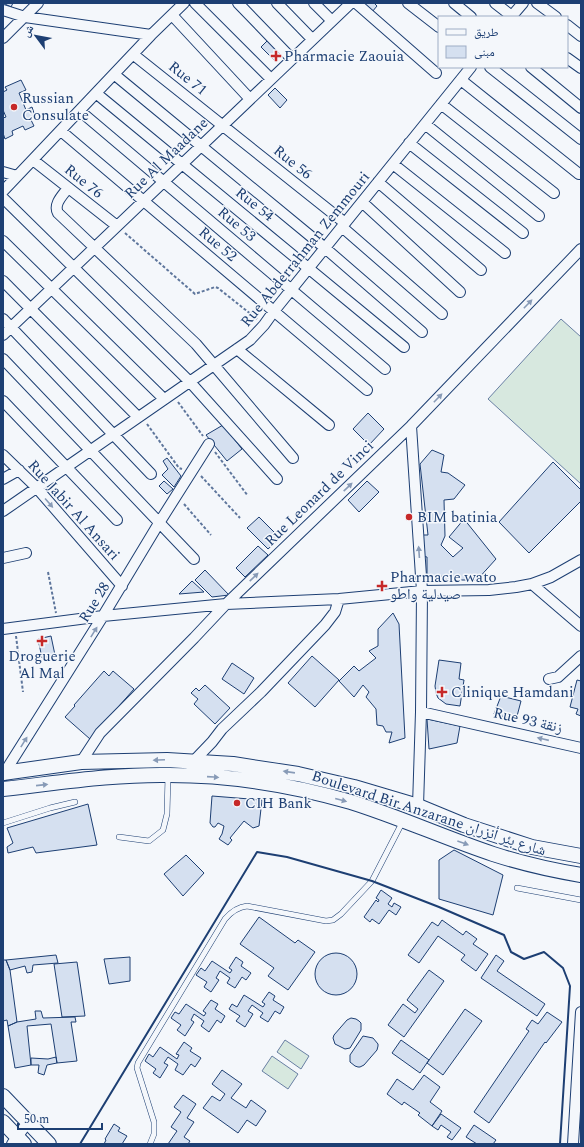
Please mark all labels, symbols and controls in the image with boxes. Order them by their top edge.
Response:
north arrow [16,16,56,56]
legend [438,16,568,68]
text: ش [18,21,38,40]
text: طريق [474,23,499,42]
text: مبنى [474,43,495,62]
place label: Pharmacie Zaouia [284,45,405,68]
marker: Pharmacie Zaouia [271,51,281,61]
street label: Rue 71 [163,55,212,101]
place label: Russian Consulate [22,87,89,127]
marker: Russian Consulate [9,102,19,112]
street label: Rue Al Maadane [119,112,214,205]
street label: Rue 56 [268,139,318,186]
street label: Rue 76 [59,158,109,205]
street label: Rue Abderrahman Zemmouri [235,166,376,332]
street label: Rue 54 [230,181,280,228]
street label: Rue 53 [212,201,261,248]
street label: Rue 52 [193,221,242,267]
one-way arrow [523,299,533,309]
one-way arrow [433,393,442,403]
street label: Rue Leonard de Vinci [260,435,379,552]
street label: Rue Jabir Al Ansari [22,455,125,566]
one-way arrow [343,483,352,492]
one-way arrow [45,498,54,508]
place label: BIM batinia [417,506,498,529]
marker: BIM batinia [404,512,414,522]
one-way arrow [416,546,423,558]
place label: Pharmacie wato صيدلية واطو [390,566,497,606]
one-way arrow [249,572,259,582]
street label: Rue 28 [73,577,116,627]
marker: Pharmacie wato صيدلية واطو [377,581,387,591]
one-way arrow [90,626,97,638]
marker: Droguerie Al Mal [37,636,47,646]
place label: Droguerie Al Mal [8,645,76,685]
place label: Clinique Hamdani [451,681,574,704]
marker: Clinique Hamdani [436,686,448,698]
street label: Rue 93 زنقة [491,701,565,740]
one-way arrow [20,736,28,747]
one-way arrow [537,736,549,742]
one-way arrow [152,757,165,763]
street label: Boulevard Bir Anzarane شارع بئر أنزران [309,765,549,862]
one-way arrow [282,769,295,775]
one-way arrow [207,774,219,781]
one-way arrow [36,782,48,788]
place label: CIH Bank [245,792,312,815]
one-way arrow [335,797,347,803]
marker: CIH Bank [232,798,242,808]
one-way arrow [458,841,470,847]
scale bar [18,1105,102,1131]
text: 50 m [24,1110,49,1129]

